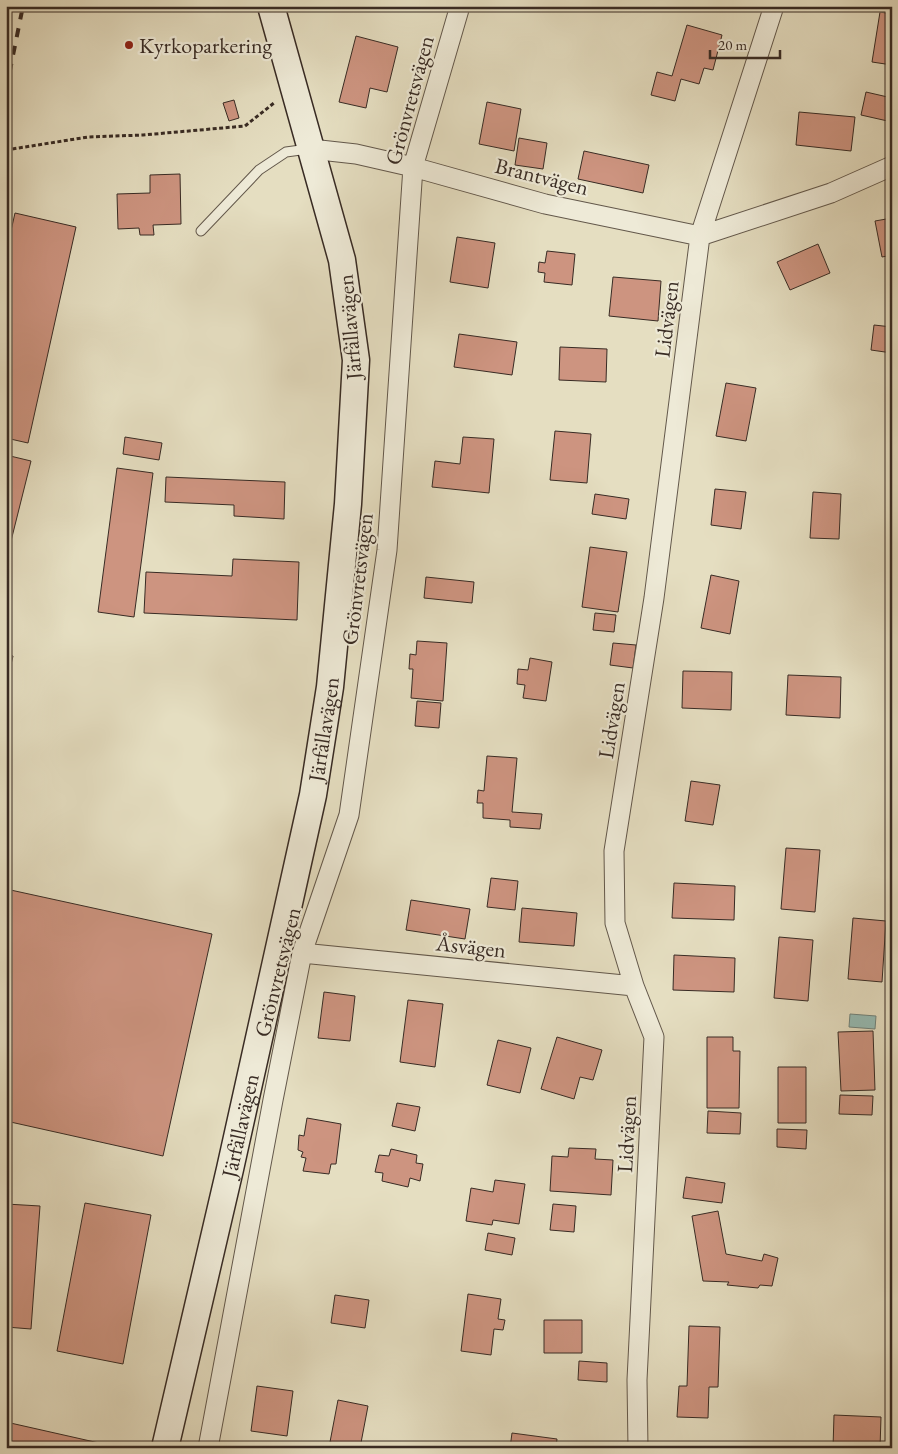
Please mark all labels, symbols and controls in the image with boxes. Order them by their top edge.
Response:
scale bar [710,28,780,60]
place label: Kyrkoparkering [139,31,273,60]
street label: Grönvretsvägen [378,32,441,168]
text: 20 m [718,35,747,54]
marker: Kyrkoparkering [123,39,135,51]
street label: Brantvägen [492,151,592,202]
street label: Järfällavägen [330,273,369,383]
street label: Lidvägen [647,279,686,359]
street label: Grönvretsvägen [335,511,380,647]
street label: Järfällavägen [301,675,346,786]
street label: Lidvägen [591,679,632,760]
street label: Grönvretsvägen [247,904,308,1040]
street label: Åsvägen [434,928,508,965]
street label: Järfällavägen [214,1071,266,1182]
street label: Lidvägen [610,1094,643,1173]

